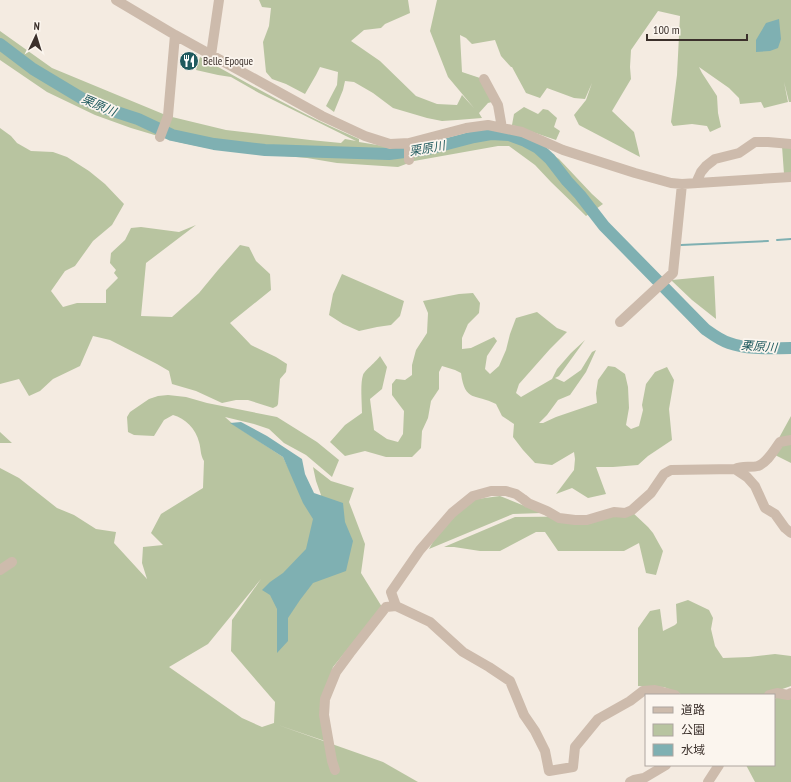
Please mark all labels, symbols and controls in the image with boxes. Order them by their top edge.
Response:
north arrow [16,16,56,56]
scale bar [647,16,747,42]
text: N [33,19,40,33]
text: 100 m [653,22,680,37]
restaurant icon: Belle Epoque [178,50,200,72]
place label: Belle Epoque [203,54,254,68]
water label: 栗原川 [79,91,120,120]
water label: 栗原川 [408,137,448,159]
water label: 栗原川 [741,337,779,355]
legend [645,694,775,766]
text: 道路 [681,702,705,717]
text: 公園 [681,722,705,737]
text: 水域 [681,742,705,757]

